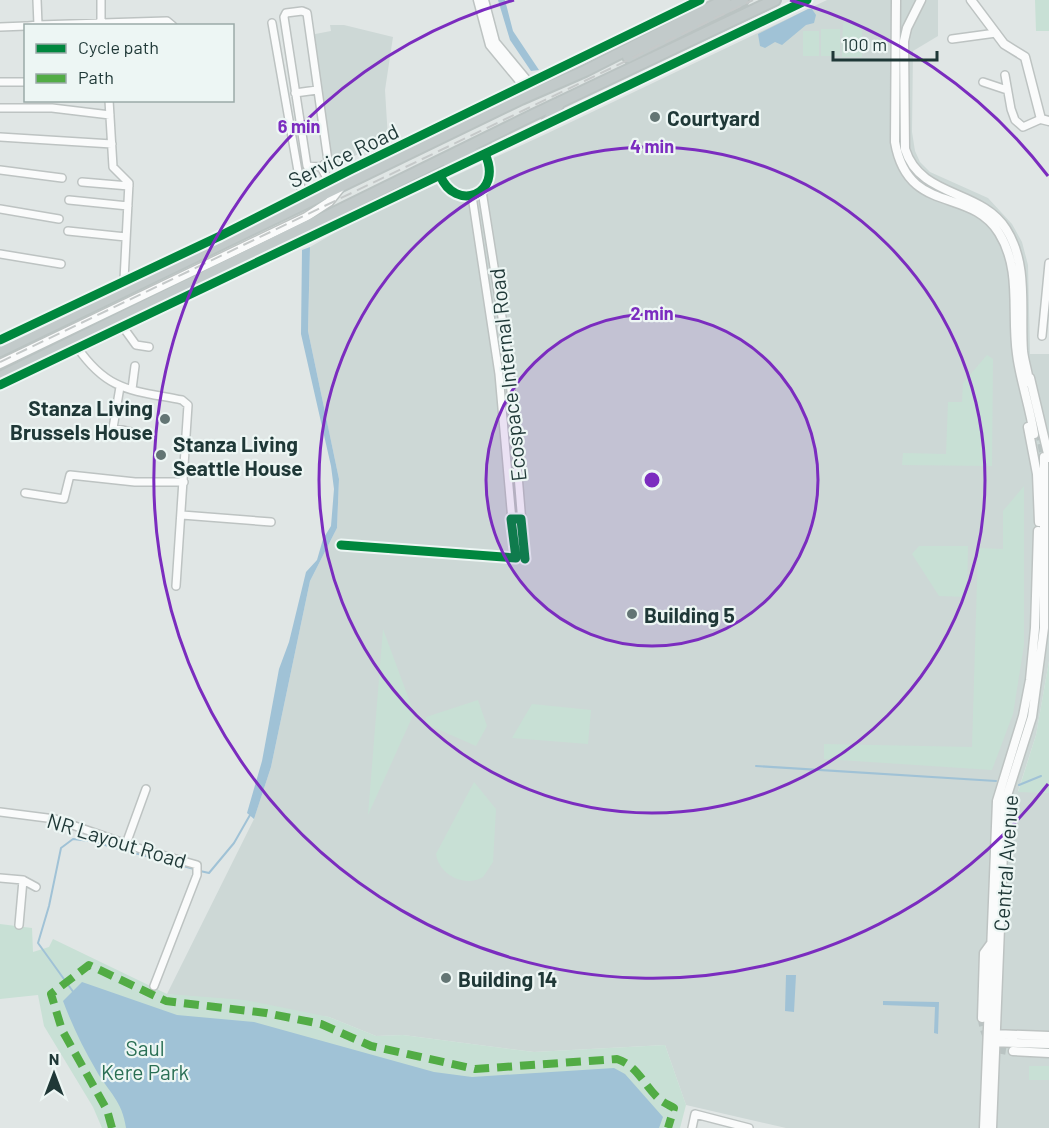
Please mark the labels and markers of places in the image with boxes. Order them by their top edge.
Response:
place label: Courtyard [667,105,760,130]
marker: Courtyard [648,110,662,124]
place label: Stanza Living Brussels House [10,395,153,444]
marker: Stanza Living Brussels House [158,412,172,426]
place label: Stanza Living Seattle House [173,431,303,480]
marker: Stanza Living Seattle House [154,448,168,462]
centre of rings [642,470,662,490]
place label: Building 5 [644,602,735,627]
marker: Building 5 [625,607,639,621]
place label: Building 14 [458,966,558,991]
marker: Building 14 [439,971,453,985]

